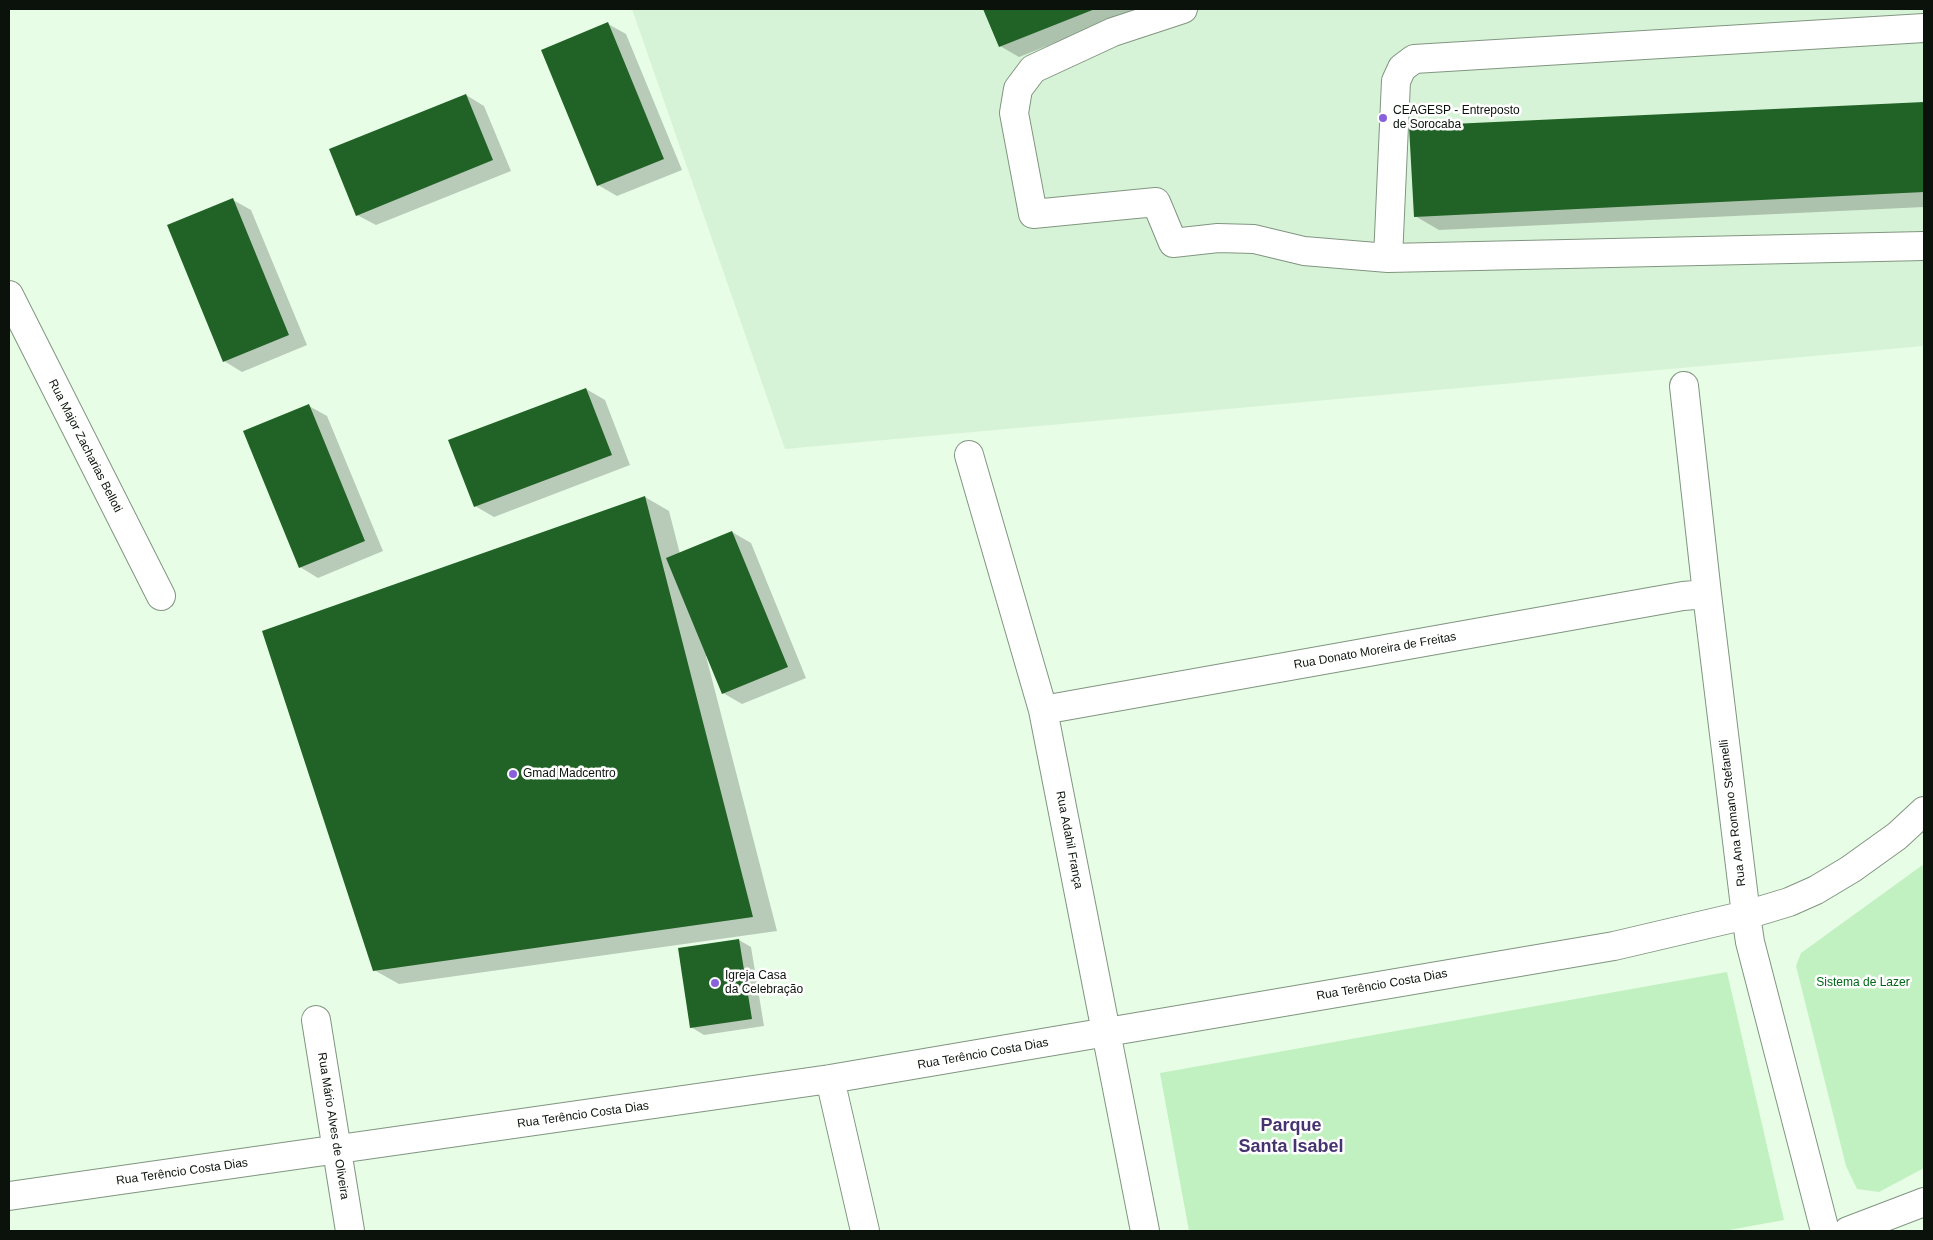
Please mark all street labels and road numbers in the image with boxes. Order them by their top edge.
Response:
street label: Rua Major Zacharias Belloti [45,377,125,515]
street label: Rua Donato Moreira de Freitas [1293,630,1457,672]
street label: Rua Ana Romano Stefanelli [1717,739,1749,887]
street label: Rua Adahil França [1052,790,1086,890]
street label: Rua Terêncio Costa Dias [1315,966,1449,1004]
street label: Rua Terêncio Costa Dias [916,1035,1050,1073]
street label: Rua Mário Alves de Oliveira [314,1051,352,1201]
street label: Rua Terêncio Costa Dias [516,1099,650,1131]
street label: Rua Terêncio Costa Dias [115,1156,249,1188]

